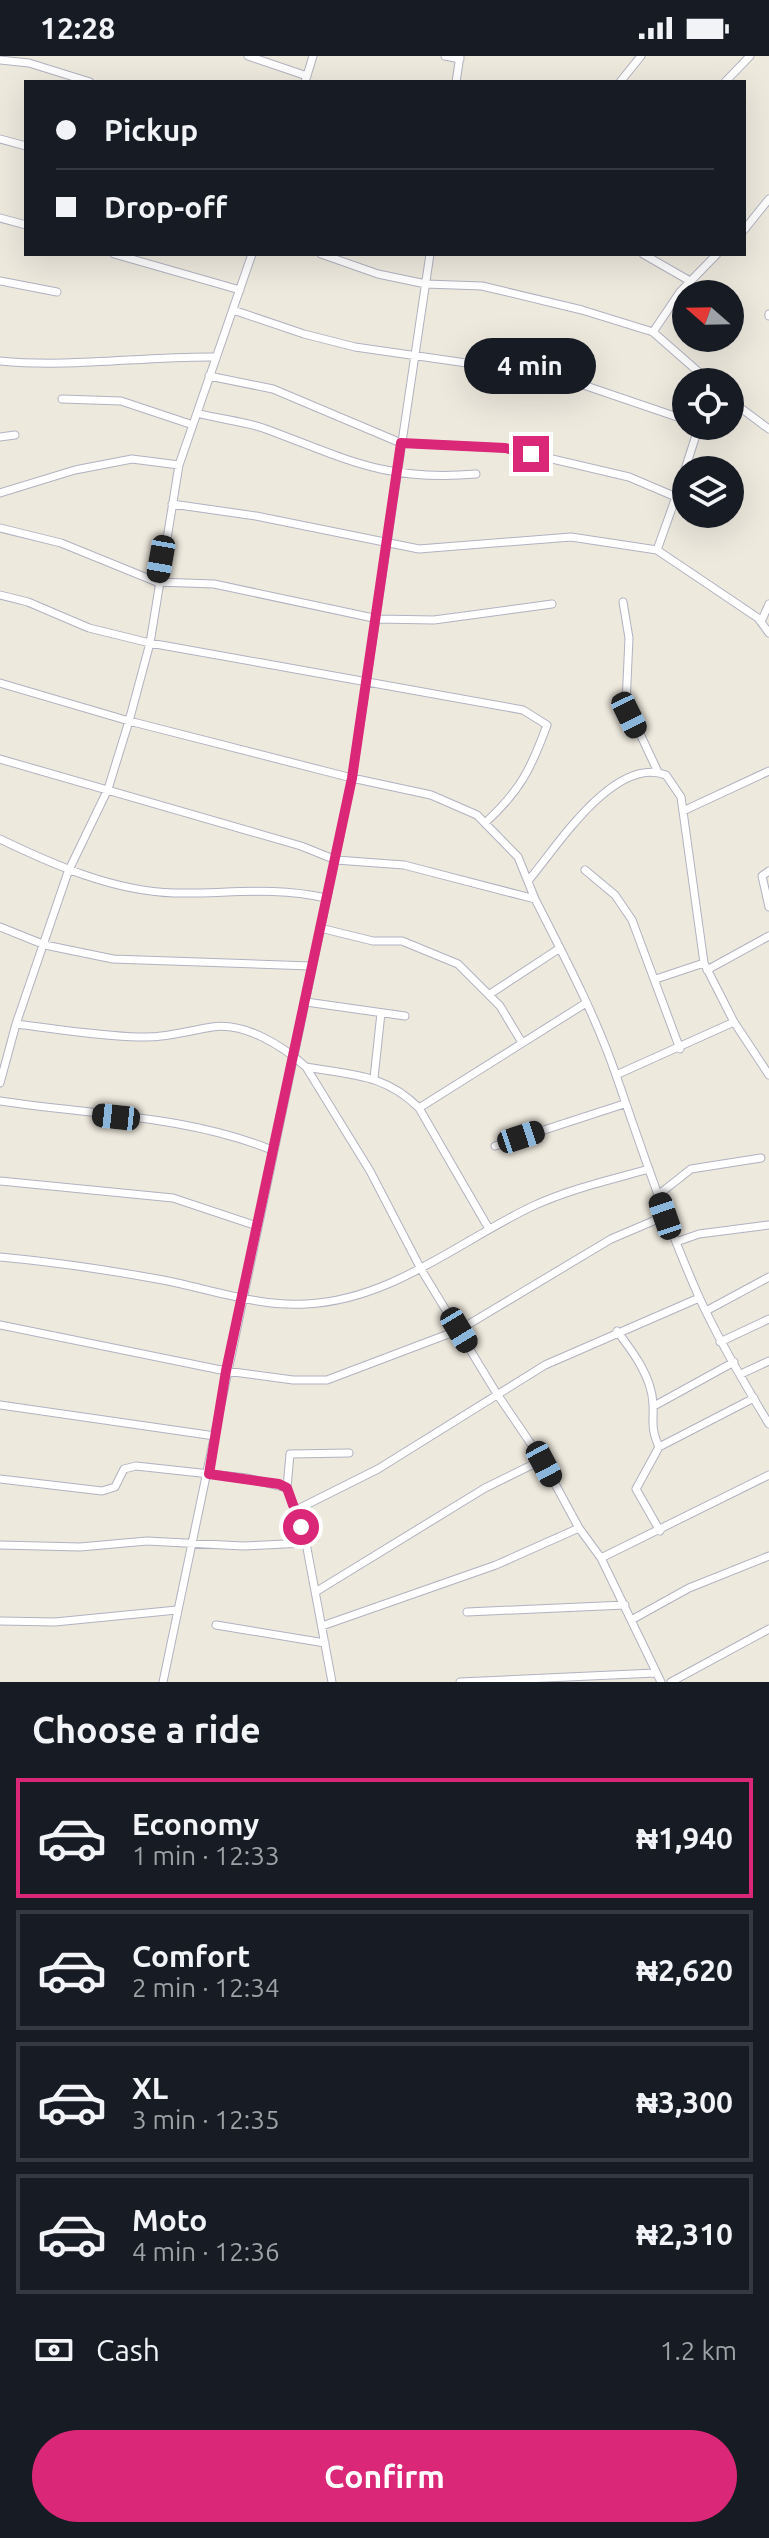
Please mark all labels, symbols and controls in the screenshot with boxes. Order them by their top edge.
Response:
text: 12:28 [40,11,115,45]
text: Pickup [104,113,198,147]
text: Drop-off [104,190,227,224]
north arrow [672,280,744,352]
map controls [672,280,744,528]
callout: 4 min [465,338,597,394]
text: 4 min [497,351,563,380]
button: locate [672,368,744,440]
route end [513,436,549,472]
button: layers [672,456,744,528]
car [145,533,177,585]
car [608,688,650,742]
car [91,1103,141,1131]
car [494,1118,548,1156]
car [646,1189,684,1243]
car [436,1303,482,1357]
car [522,1437,566,1491]
route start [283,1509,319,1545]
text: Choose a ride [32,1709,261,1750]
icon: car [36,1802,108,1874]
text: Economy [132,1807,259,1841]
text: ₦1,940 [636,1821,733,1855]
text: 1 min · 12:33 [132,1841,280,1870]
icon: car [36,1934,108,2006]
text: Comfort [132,1939,250,1973]
text: ₦2,620 [636,1953,733,1987]
text: 2 min · 12:34 [132,1973,280,2002]
icon: car [36,2066,108,2138]
text: XL [132,2071,168,2105]
text: ₦3,300 [636,2085,733,2119]
text: 3 min · 12:35 [132,2105,280,2134]
icon: car [36,2198,108,2270]
text: Moto [132,2203,207,2237]
text: ₦2,310 [636,2217,733,2251]
text: 4 min · 12:36 [132,2237,280,2266]
icon: cash [32,2328,76,2372]
text: Cash [96,2333,160,2367]
text: 1.2 km [660,2336,737,2365]
button: Confirm [32,2430,737,2522]

